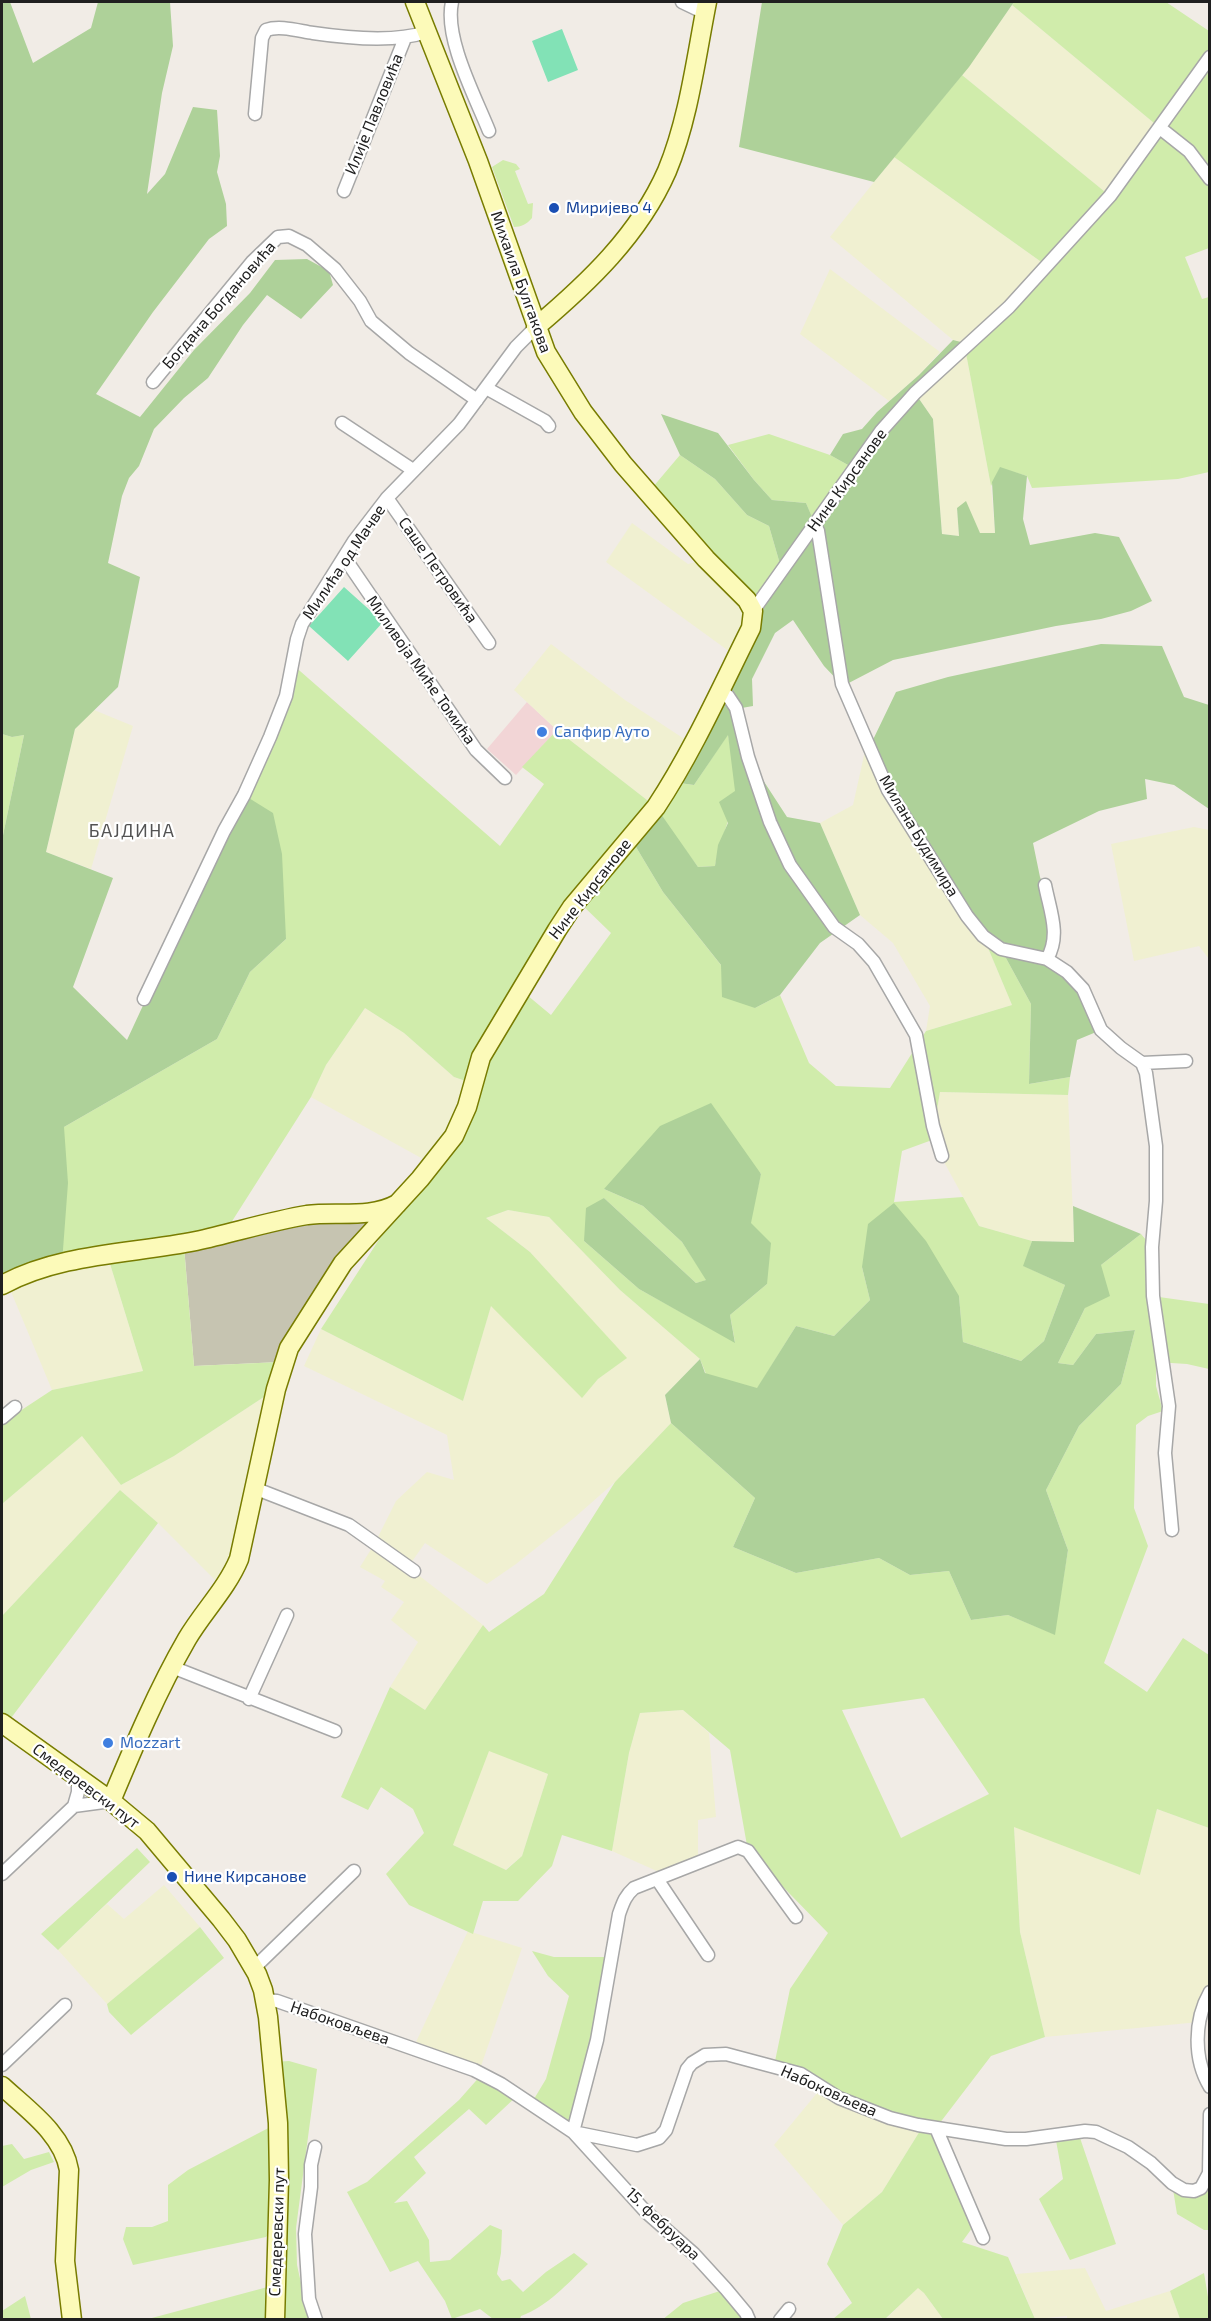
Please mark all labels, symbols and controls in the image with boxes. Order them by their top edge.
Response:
street label: Илије Павловића [341,51,407,177]
place label: Миријево 4 [566,198,652,218]
marker: Миријево 4 [547,201,561,215]
street label: Михаила Булгакова [486,208,556,356]
street label: Богдана Богдановића [158,237,280,373]
street label: Нине Кирсанове [803,425,891,535]
street label: Милића од Мачве [298,501,390,623]
street label: Саше Петровића [394,513,482,627]
street label: Миливоја Миће Томића [362,592,480,748]
place label: Сапфир Ауто [554,722,650,742]
marker: Сапфир Ауто [535,725,549,739]
street label: Милана Будимира [875,772,963,900]
district label: БАЈДИНА [89,820,175,842]
street label: Нине Кирсанове [545,835,635,943]
place label: Mozzart [120,1733,181,1753]
marker: Mozzart [101,1736,115,1750]
street label: Смедеревски пут [29,1739,143,1833]
place label: Нине Кирсанове [184,1867,307,1887]
marker: Нине Кирсанове [165,1870,179,1884]
street label: Набоковљева [288,1997,392,2049]
street label: Набоковљева [778,2061,880,2121]
street label: Смедеревски пут [265,2167,289,2297]
street label: 15. фебруара [622,2184,704,2264]

